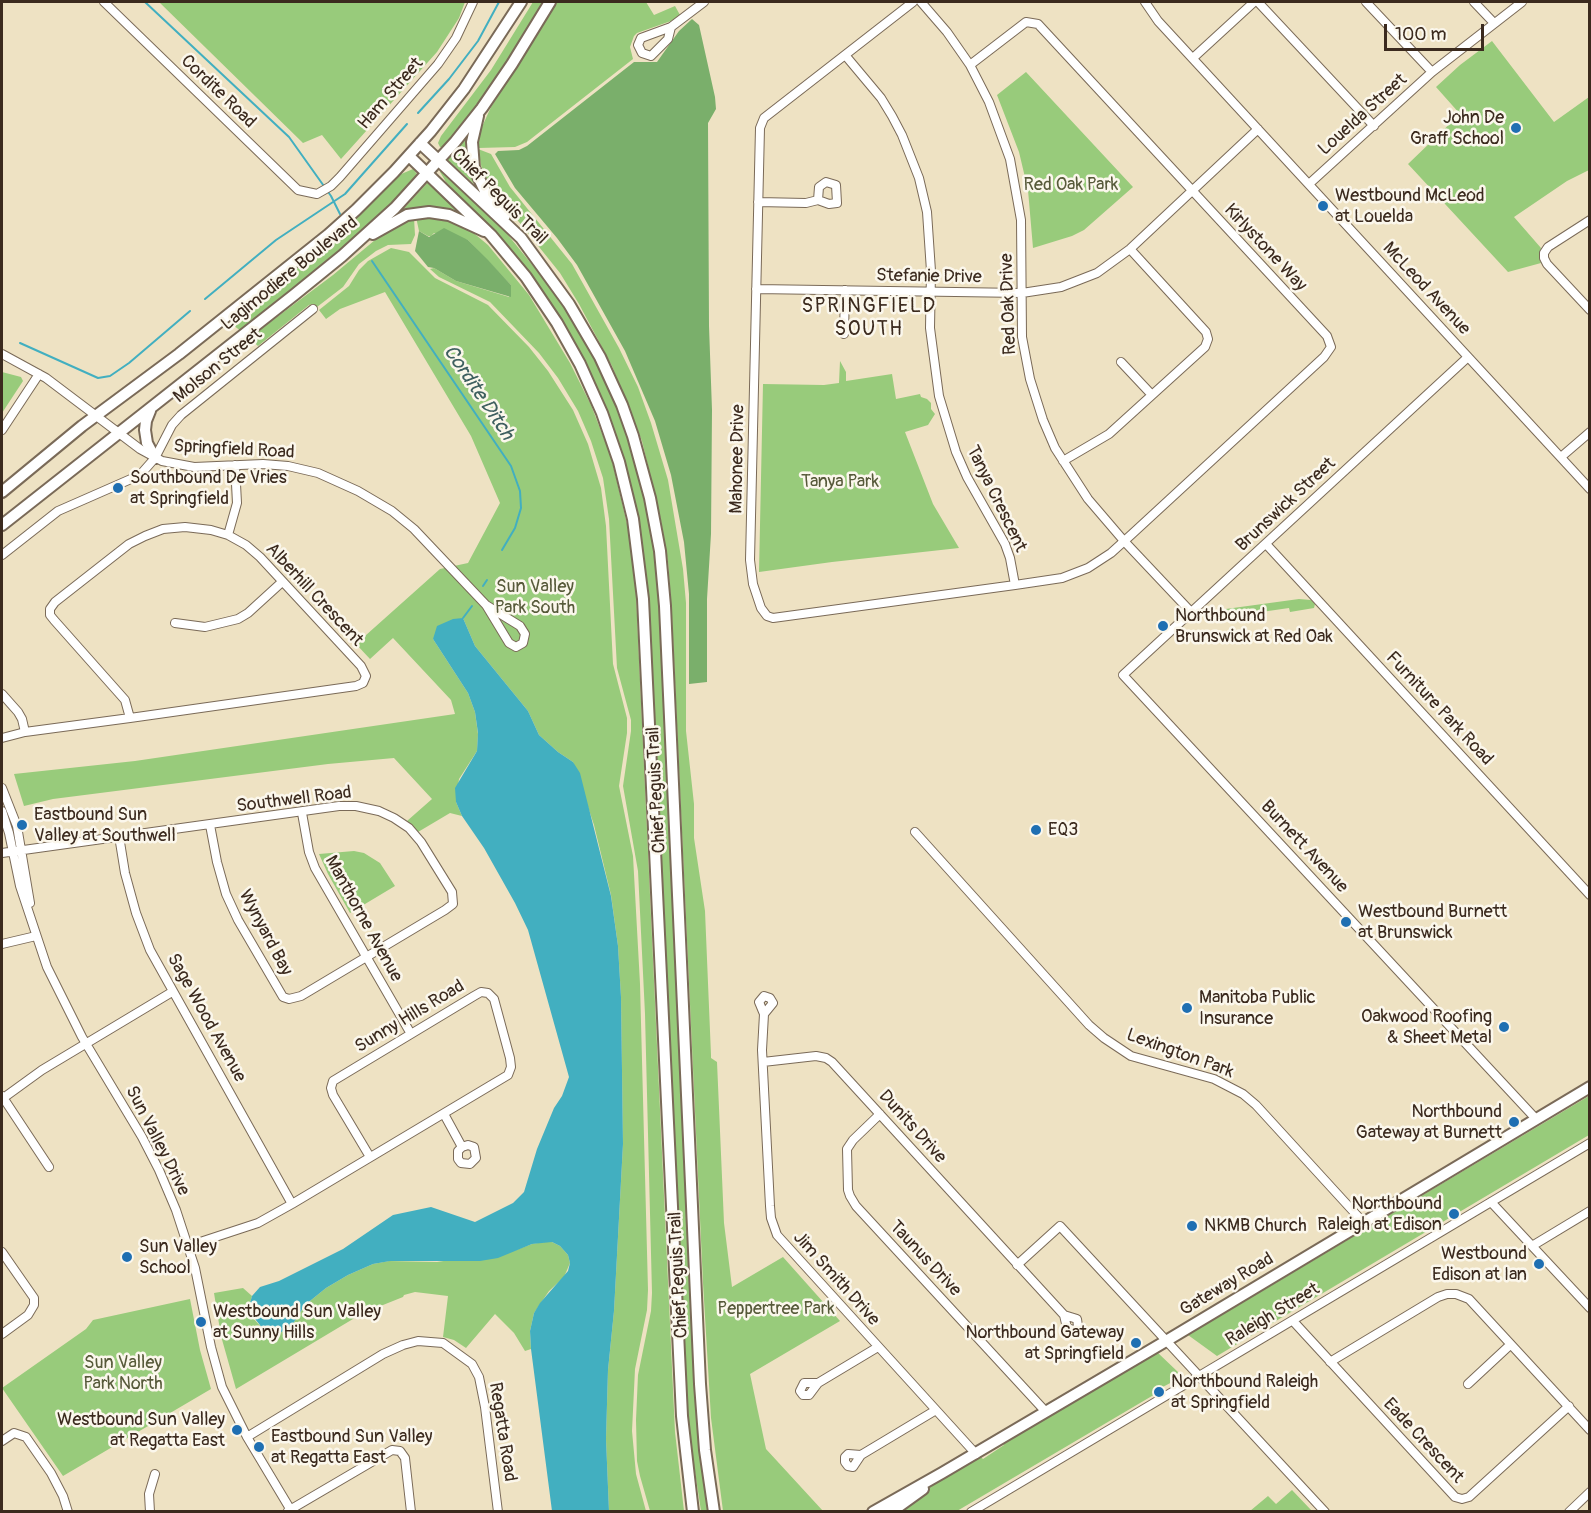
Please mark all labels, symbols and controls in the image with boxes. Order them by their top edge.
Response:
scale bar [1387,12,1488,50]
text: 100 m [1395,23,1447,46]
street label: Cordite Road [176,51,260,133]
street label: Ham Street [354,54,428,134]
street label: Louelda Street [1314,70,1412,160]
place label: John De Graff School [1410,107,1504,150]
marker: John De Graff School [1509,121,1523,135]
street label: Chief Peguis Trail [447,145,551,249]
park label: Red Oak Park [1024,174,1118,196]
place label: Westbound McLeod at Louelda [1335,185,1485,228]
marker: Westbound McLeod at Louelda [1316,199,1330,213]
street label: Kirlystone Way [1219,200,1311,296]
street label: Lagimodiere Boulevard [217,212,363,336]
street label: McLeod Avenue [1378,238,1474,340]
street label: Red Oak Drive [996,253,1022,355]
street label: Stefanie Drive [876,265,982,289]
district label: SPRINGFIELD SOUTH [801,295,937,342]
street label: Molson Street [169,324,267,408]
water label: Cordite Ditch [438,341,518,445]
street label: Mahonee Drive [726,404,750,514]
street label: Springfield Road [173,436,295,464]
street label: Tanya Crescent [961,442,1031,556]
street label: Brunswick Street [1232,453,1340,557]
place label: Southbound De Vries at Springfield [130,467,287,510]
park label: Tanya Park [801,471,879,493]
marker: Southbound De Vries at Springfield [111,481,125,495]
street label: Alberhill Crescent [261,539,367,651]
park label: Sun Valley Park South [495,576,575,618]
place label: Northbound Brunswick at Red Oak [1175,605,1333,648]
marker: Northbound Brunswick at Red Oak [1156,619,1170,633]
street label: Furniture Park Road [1381,648,1497,770]
street label: Chief Peguis Trail [643,726,671,854]
street label: Southwell Road [235,782,353,818]
street label: Burnett Avenue [1256,796,1352,898]
place label: Eastbound Sun Valley at Southwell [34,804,176,846]
marker: Eastbound Sun Valley at Southwell [15,818,29,832]
place label: EQ3 [1048,819,1078,841]
marker: EQ3 [1029,823,1043,837]
street label: Manthorne Avenue [319,852,407,986]
street label: Wynyard Bay [233,886,297,980]
place label: Westbound Burnett at Brunswick [1358,901,1507,944]
marker: Westbound Burnett at Brunswick [1339,915,1353,929]
street label: Sage Wood Avenue [162,950,250,1086]
street label: Sunny Hills Road [351,976,469,1058]
place label: Manitoba Public Insurance [1199,987,1316,1030]
marker: Manitoba Public Insurance [1180,1001,1194,1015]
place label: Oakwood Roofing & Sheet Metal [1361,1006,1492,1048]
marker: Oakwood Roofing & Sheet Metal [1497,1020,1511,1034]
street label: Lexington Park [1123,1025,1237,1083]
street label: Sun Valley Drive [120,1083,194,1199]
street label: Dunits Drive [874,1086,950,1168]
place label: Northbound Gateway at Burnett [1356,1101,1502,1144]
marker: Northbound Gateway at Burnett [1507,1115,1521,1129]
place label: Northbound Raleigh at Edison [1317,1193,1442,1236]
marker: Northbound Raleigh at Edison [1447,1207,1461,1221]
street label: Chief Peguis Trail [665,1211,693,1339]
place label: NKMB Church [1204,1215,1307,1237]
street label: Taunus Drive [885,1217,965,1301]
marker: NKMB Church [1185,1219,1199,1233]
street label: Jim Smith Drive [788,1228,884,1330]
place label: Sun Valley School [139,1236,217,1278]
place label: Westbound Edison at Ian [1432,1243,1527,1286]
street label: Gateway Road [1176,1249,1278,1321]
marker: Sun Valley School [120,1250,134,1264]
marker: Westbound Edison at Ian [1532,1257,1546,1271]
street label: Raleigh Street [1222,1279,1324,1351]
park label: Peppertree Park [717,1298,835,1320]
place label: Westbound Sun Valley at Sunny Hills [213,1301,381,1344]
marker: Westbound Sun Valley at Sunny Hills [194,1315,208,1329]
place label: Northbound Gateway at Springfield [965,1322,1124,1364]
marker: Northbound Gateway at Springfield [1129,1336,1143,1350]
park label: Sun Valley Park North [83,1352,163,1394]
place label: Northbound Raleigh at Springfield [1171,1371,1318,1414]
street label: Regatta Road [483,1381,521,1483]
marker: Northbound Raleigh at Springfield [1152,1385,1166,1399]
street label: Eade Crescent [1378,1394,1468,1488]
place label: Westbound Sun Valley at Regatta East [57,1409,225,1452]
marker: Westbound Sun Valley at Regatta East [230,1423,244,1437]
place label: Eastbound Sun Valley at Regatta East [271,1426,432,1468]
marker: Eastbound Sun Valley at Regatta East [252,1440,266,1454]

